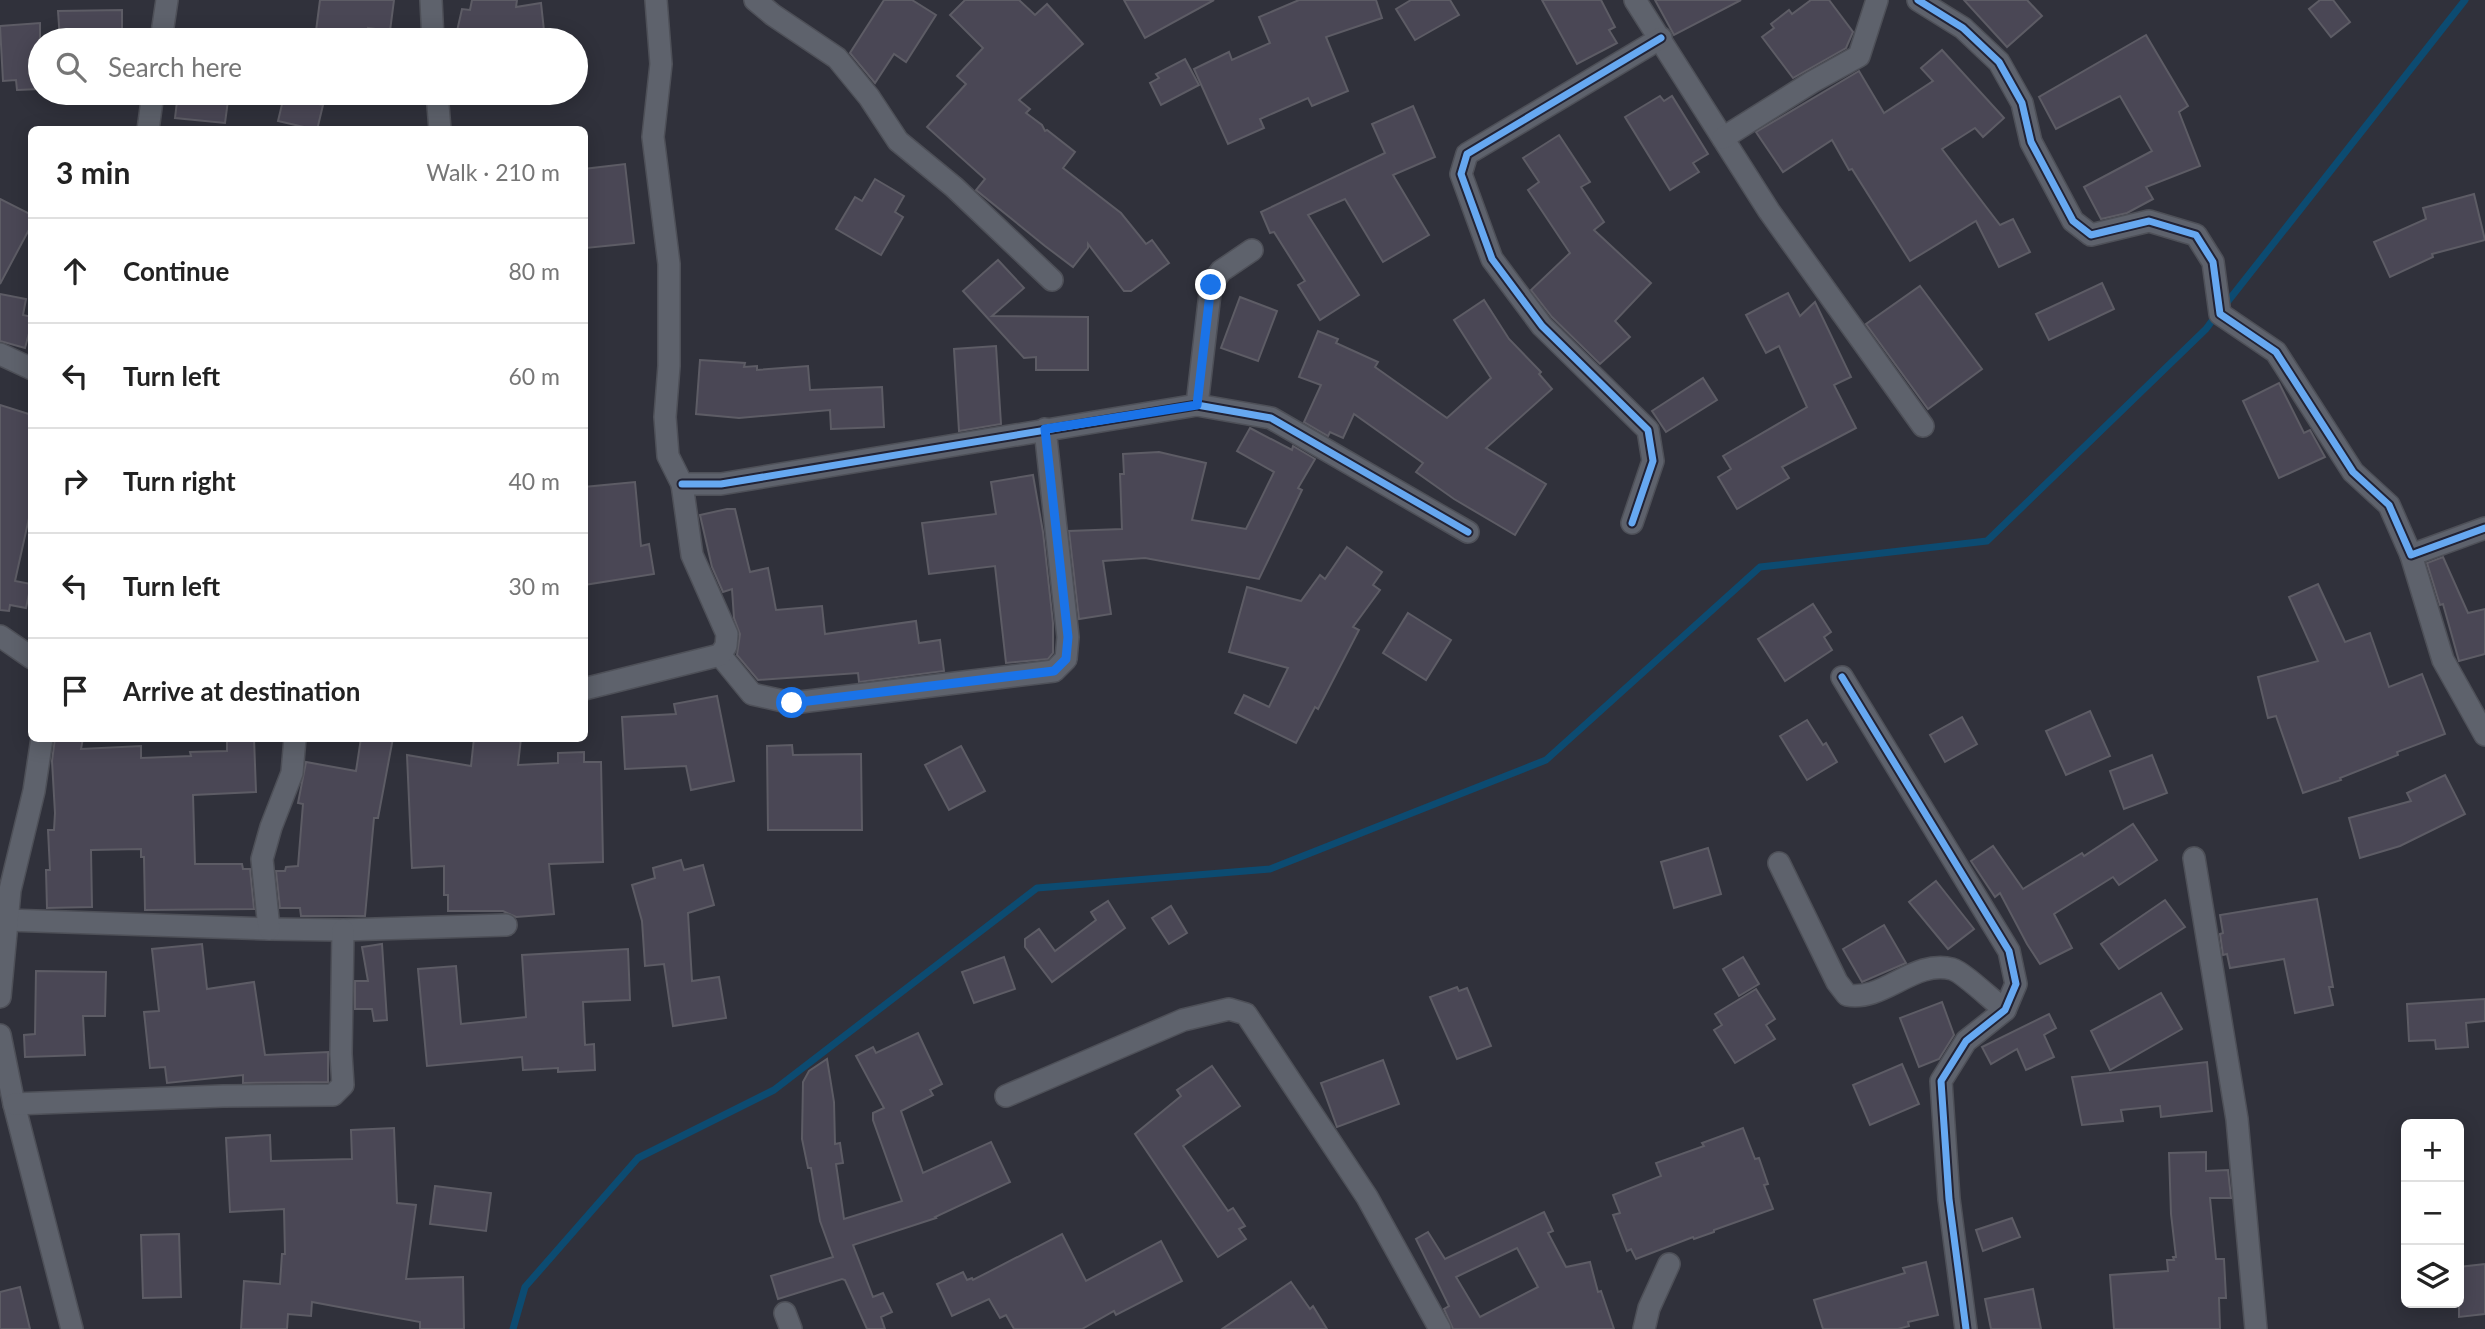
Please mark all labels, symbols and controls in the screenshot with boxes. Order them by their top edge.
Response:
search box [28,28,588,105]
icon: search [52,48,90,86]
text: Search here [108,51,242,83]
text: 3 min [56,154,130,190]
text: Walk · 210 m [426,158,560,186]
icon: ahead [56,252,94,290]
text: Continue [123,255,229,287]
text: 80 m [509,257,560,285]
route end [1195,269,1226,300]
icon: left [56,357,94,395]
text: Turn left [123,360,220,392]
text: 60 m [509,362,560,390]
icon: right [56,462,94,500]
text: Turn right [123,465,236,497]
text: 40 m [509,467,560,495]
icon: left [56,567,94,605]
text: Turn left [123,570,220,602]
text: 30 m [509,572,560,600]
icon: arrive [56,672,94,710]
text: Arrive at destination [123,675,360,707]
route start [776,687,807,718]
map controls [2401,1119,2464,1308]
button: + [2401,1119,2464,1182]
button: − [2401,1182,2464,1245]
button: layers [2401,1245,2464,1308]

